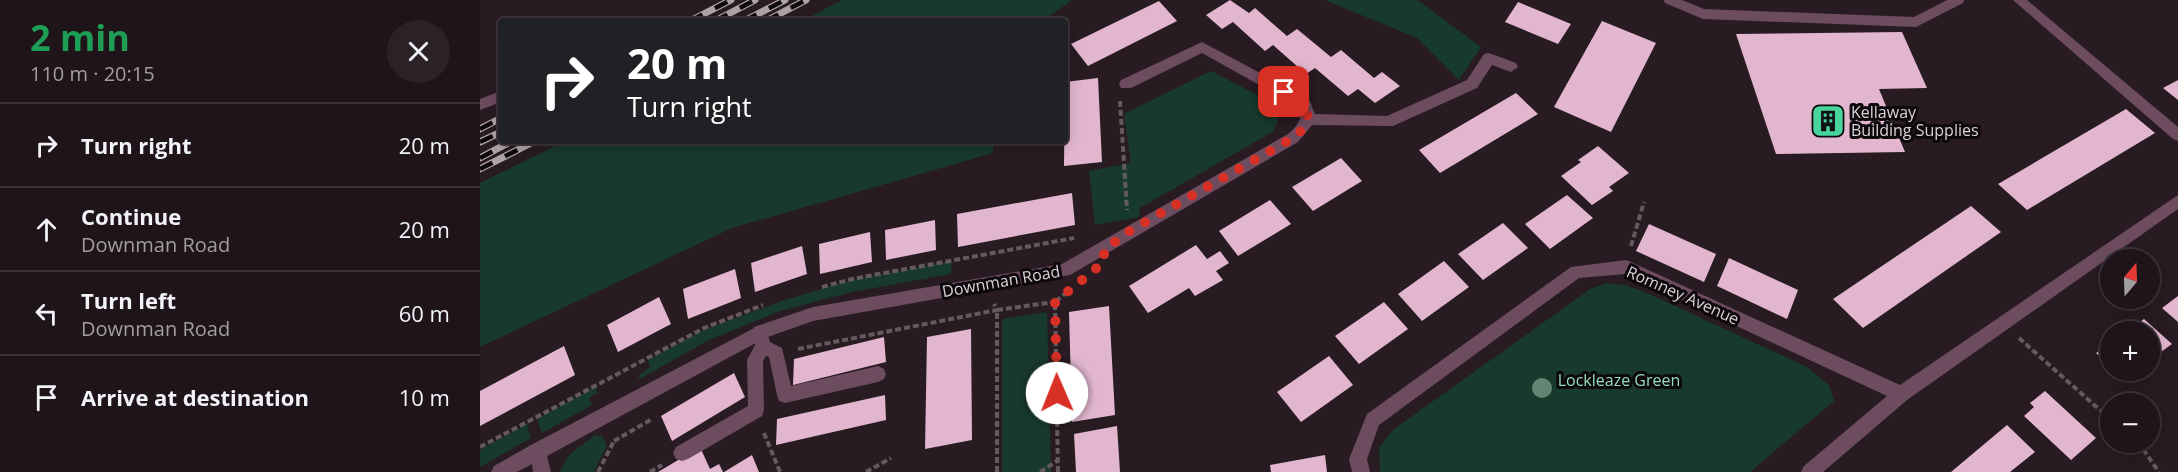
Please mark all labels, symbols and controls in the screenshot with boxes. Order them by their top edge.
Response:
text: 2 min [30,13,130,62]
button: close [387,20,450,83]
text: 20 m [627,34,727,91]
icon: right [528,42,606,120]
text: 110 m · 20:15 [30,60,155,87]
pin [1258,66,1309,117]
icon: arrive [1267,75,1300,108]
text: Turn right [627,88,752,125]
place label: Kellaway Building Supplies [1851,101,1979,141]
building icon: Kellaway Building Supplies [1810,103,1846,139]
icon: right [30,129,63,162]
text: Turn right [81,130,192,160]
text: 20 m [399,130,450,160]
text: Continue [81,201,181,231]
icon: ahead [30,213,63,246]
text: 20 m [399,214,450,244]
text: Downman Road [81,231,230,258]
north arrow [2100,249,2160,309]
map controls [2100,249,2160,453]
street label: Downman Road [940,260,1062,302]
street label: Romney Avenue [1623,260,1743,330]
text: Turn left [81,285,176,315]
icon: left [30,297,63,330]
text: 60 m [399,298,450,328]
text: Downman Road [81,315,230,342]
button: + [2100,321,2160,381]
position arrow [1025,361,1089,425]
park label: Lockleaze Green [1558,369,1680,391]
icon: arrive [30,381,63,414]
text: Arrive at destination [81,382,309,412]
text: 10 m [399,382,450,412]
button: − [2100,393,2160,453]

